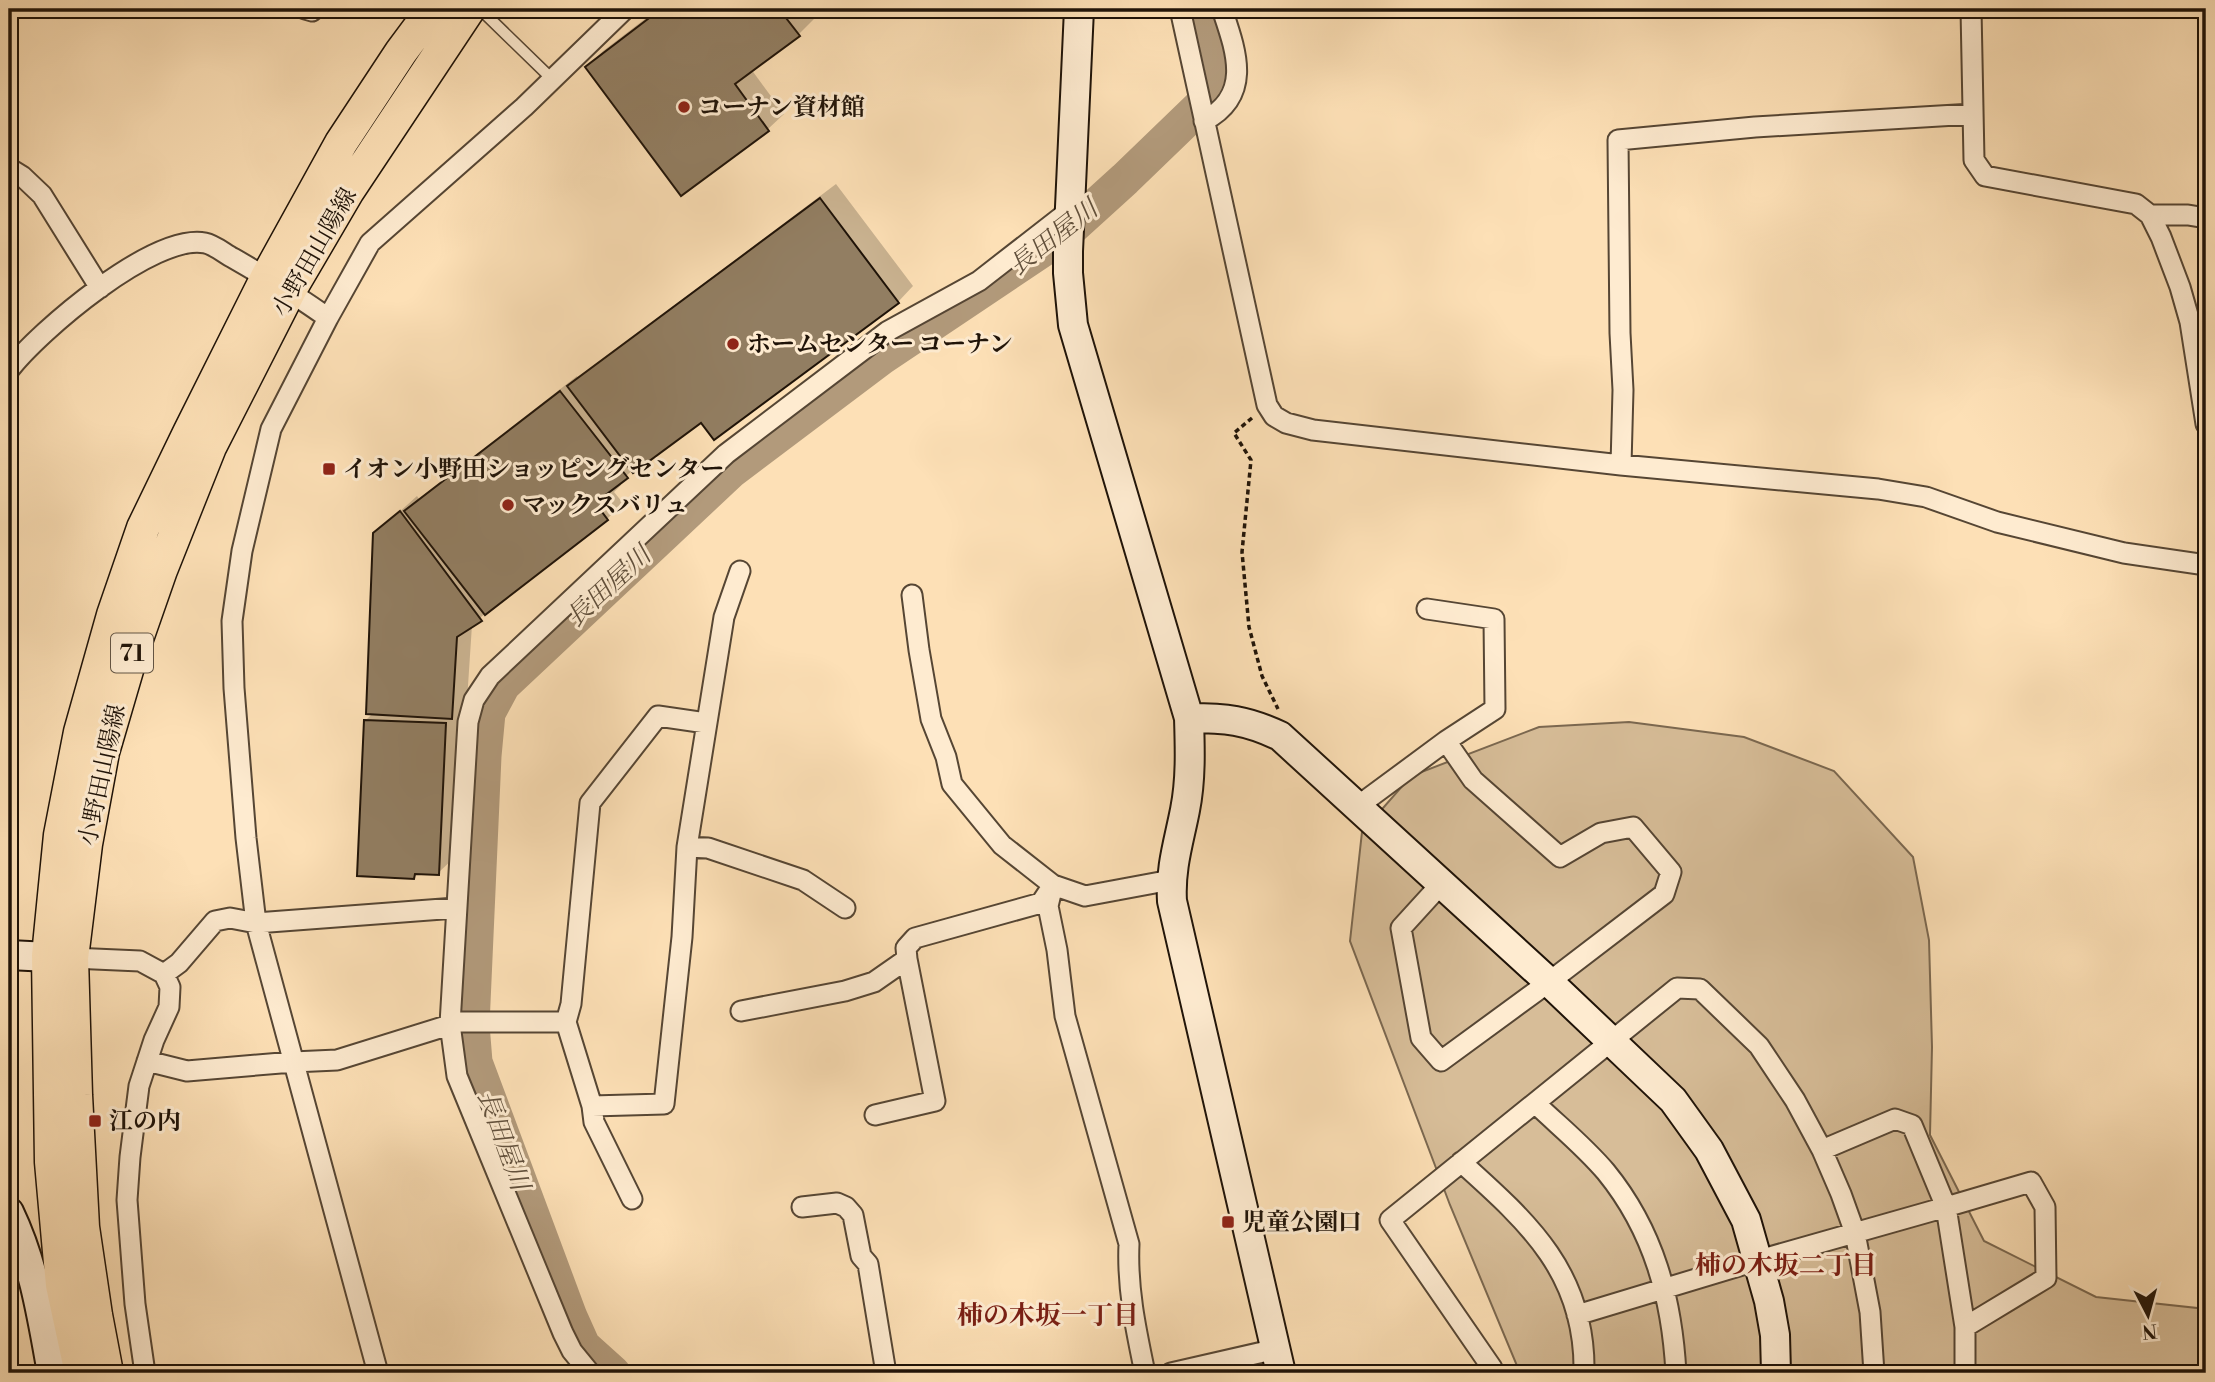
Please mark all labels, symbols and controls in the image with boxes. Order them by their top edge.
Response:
place label: コーナン資材館 [698,93,865,123]
marker: コーナン資材館 [676,99,692,115]
street label: 小野田山陽線 [266,183,364,322]
water label: 長田屋川 [1003,191,1107,282]
place label: ホームセンター コーナン [747,330,1013,360]
marker: ホームセンター コーナン [725,336,741,352]
place label: イオン小野田ショッピングセンター [343,455,724,485]
marker: イオン小野田ショッピングセンター [321,461,337,477]
place label: マックスバリュ [522,491,688,521]
marker: マックスバリュ [500,497,516,513]
water label: 長田屋川 [560,538,660,634]
road number: 71 [111,634,153,673]
street label: 小野田山陽線 [73,702,133,849]
water label: 長田屋川 [470,1086,537,1197]
place label: 江の内 [109,1107,181,1137]
marker: 江の内 [87,1113,103,1129]
place label: 児童公園口 [1242,1208,1362,1238]
marker: 児童公園口 [1220,1214,1236,1230]
district label: 柿の木坂二丁目 [1695,1250,1877,1282]
north arrow [2114,1280,2184,1350]
district label: 柿の木坂一丁目 [957,1300,1139,1332]
text: N [2141,1318,2158,1344]

